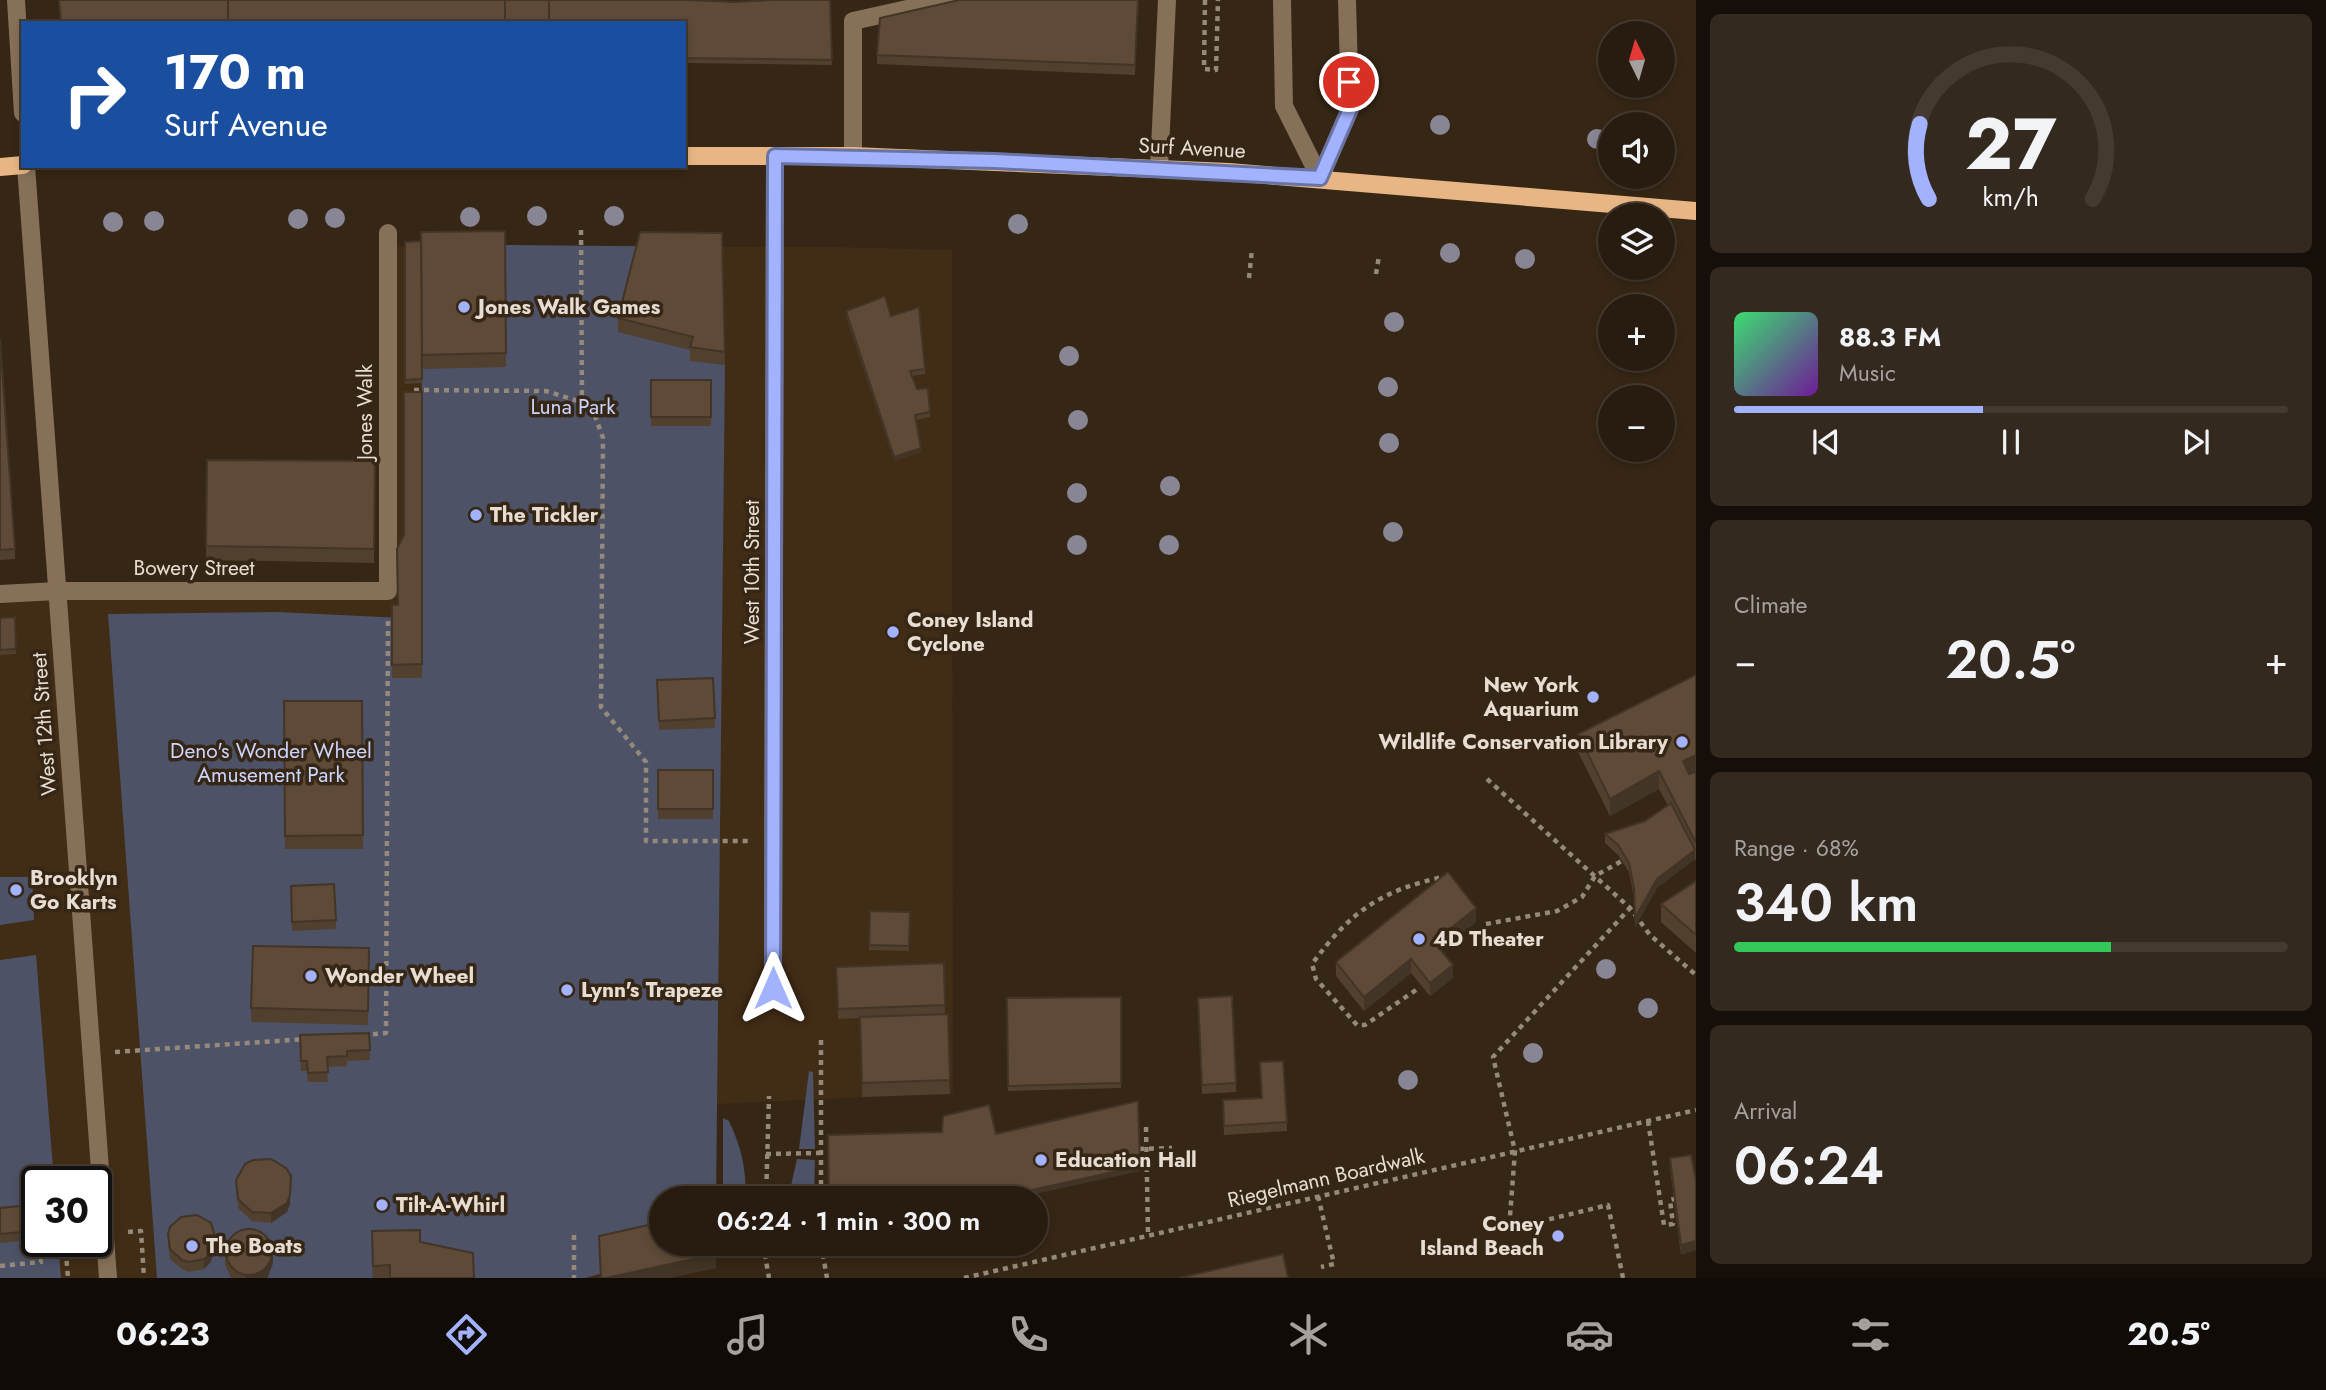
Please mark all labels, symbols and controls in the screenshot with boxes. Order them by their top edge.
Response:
north arrow [1598,21,1675,98]
map controls [1598,21,1675,462]
text: 170 m [164,37,306,107]
icon: right [49,49,140,140]
pin [1319,52,1379,112]
icon: arrive [1330,63,1368,101]
text: 27 [1965,92,2057,197]
text: Surf Avenue [164,102,328,148]
button: sound [1598,112,1675,189]
street label: Surf Avenue [1138,130,1247,166]
text: km/h [1983,179,2039,215]
button: layers [1598,203,1675,280]
place label: Jones Walk Games [474,292,661,322]
button: + [1598,294,1675,371]
marker: Jones Walk Games [456,299,472,315]
text: 88.3 FM [1839,318,1941,356]
text: Music [1839,356,1896,390]
street label: Jones Walk [350,363,380,463]
button: − [1598,385,1675,462]
park label: Luna Park [531,392,616,422]
icon: previous [1807,423,1845,461]
icon: pause [1992,423,2030,461]
icon: next [2177,423,2215,461]
place label: The Tickler [490,500,599,530]
street label: West 10th Street [737,500,767,644]
marker: The Tickler [468,507,484,523]
street label: Bowery Street [133,553,255,583]
text: Climate [1734,588,1807,622]
place label: Coney Island Cyclone [907,605,1033,659]
text: 20.5° [1946,622,2075,698]
marker: Coney Island Cyclone [885,624,901,640]
text: − [1734,633,1756,688]
text: + [2265,633,2288,688]
street label: West 12th Street [24,651,64,797]
place label: New York Aquarium [1482,670,1579,724]
marker: New York Aquarium [1585,689,1601,705]
place label: Wildlife Conservation Library [1379,727,1669,757]
marker: Wildlife Conservation Library [1674,734,1690,750]
park label: Deno's Wonder Wheel Amusement Park [170,736,372,790]
text: Range · 68% [1734,831,1859,865]
place label: Brooklyn Go Karts [30,863,118,917]
text: 340 km [1734,865,1918,941]
marker: Brooklyn Go Karts [8,882,24,898]
place label: 4D Theater [1433,924,1544,954]
marker: 4D Theater [1411,931,1427,947]
position arrow [736,951,810,1025]
place label: Wonder Wheel [325,961,474,991]
marker: Wonder Wheel [303,968,319,984]
place label: Lynn's Trapeze [581,975,723,1005]
marker: Lynn's Trapeze [559,982,575,998]
text: Arrival [1734,1094,1797,1128]
text: 06:24 [1734,1128,1884,1204]
street label: Riegelmann Boardwalk [1225,1141,1428,1215]
place label: Education Hall [1055,1145,1197,1175]
marker: Education Hall [1033,1152,1049,1168]
speed limit sign: 30 [21,1166,112,1257]
place label: Tilt-A-Whirl [396,1190,505,1220]
marker: Tilt-A-Whirl [374,1197,390,1213]
text: 06:24 · 1 min · 300 m [717,1202,980,1240]
place label: Coney Island Beach [1420,1209,1545,1263]
marker: Coney Island Beach [1550,1228,1566,1244]
place label: The Boats [206,1231,302,1261]
marker: The Boats [184,1238,200,1254]
icon: directions [442,1310,491,1359]
icon: music [723,1310,772,1359]
icon: phone [1004,1310,1053,1359]
icon: climate [1284,1310,1333,1359]
icon: car [1565,1310,1614,1359]
icon: filters [1846,1310,1895,1359]
text: 06:23 [116,1311,210,1357]
text: 20.5° [2127,1311,2210,1357]

